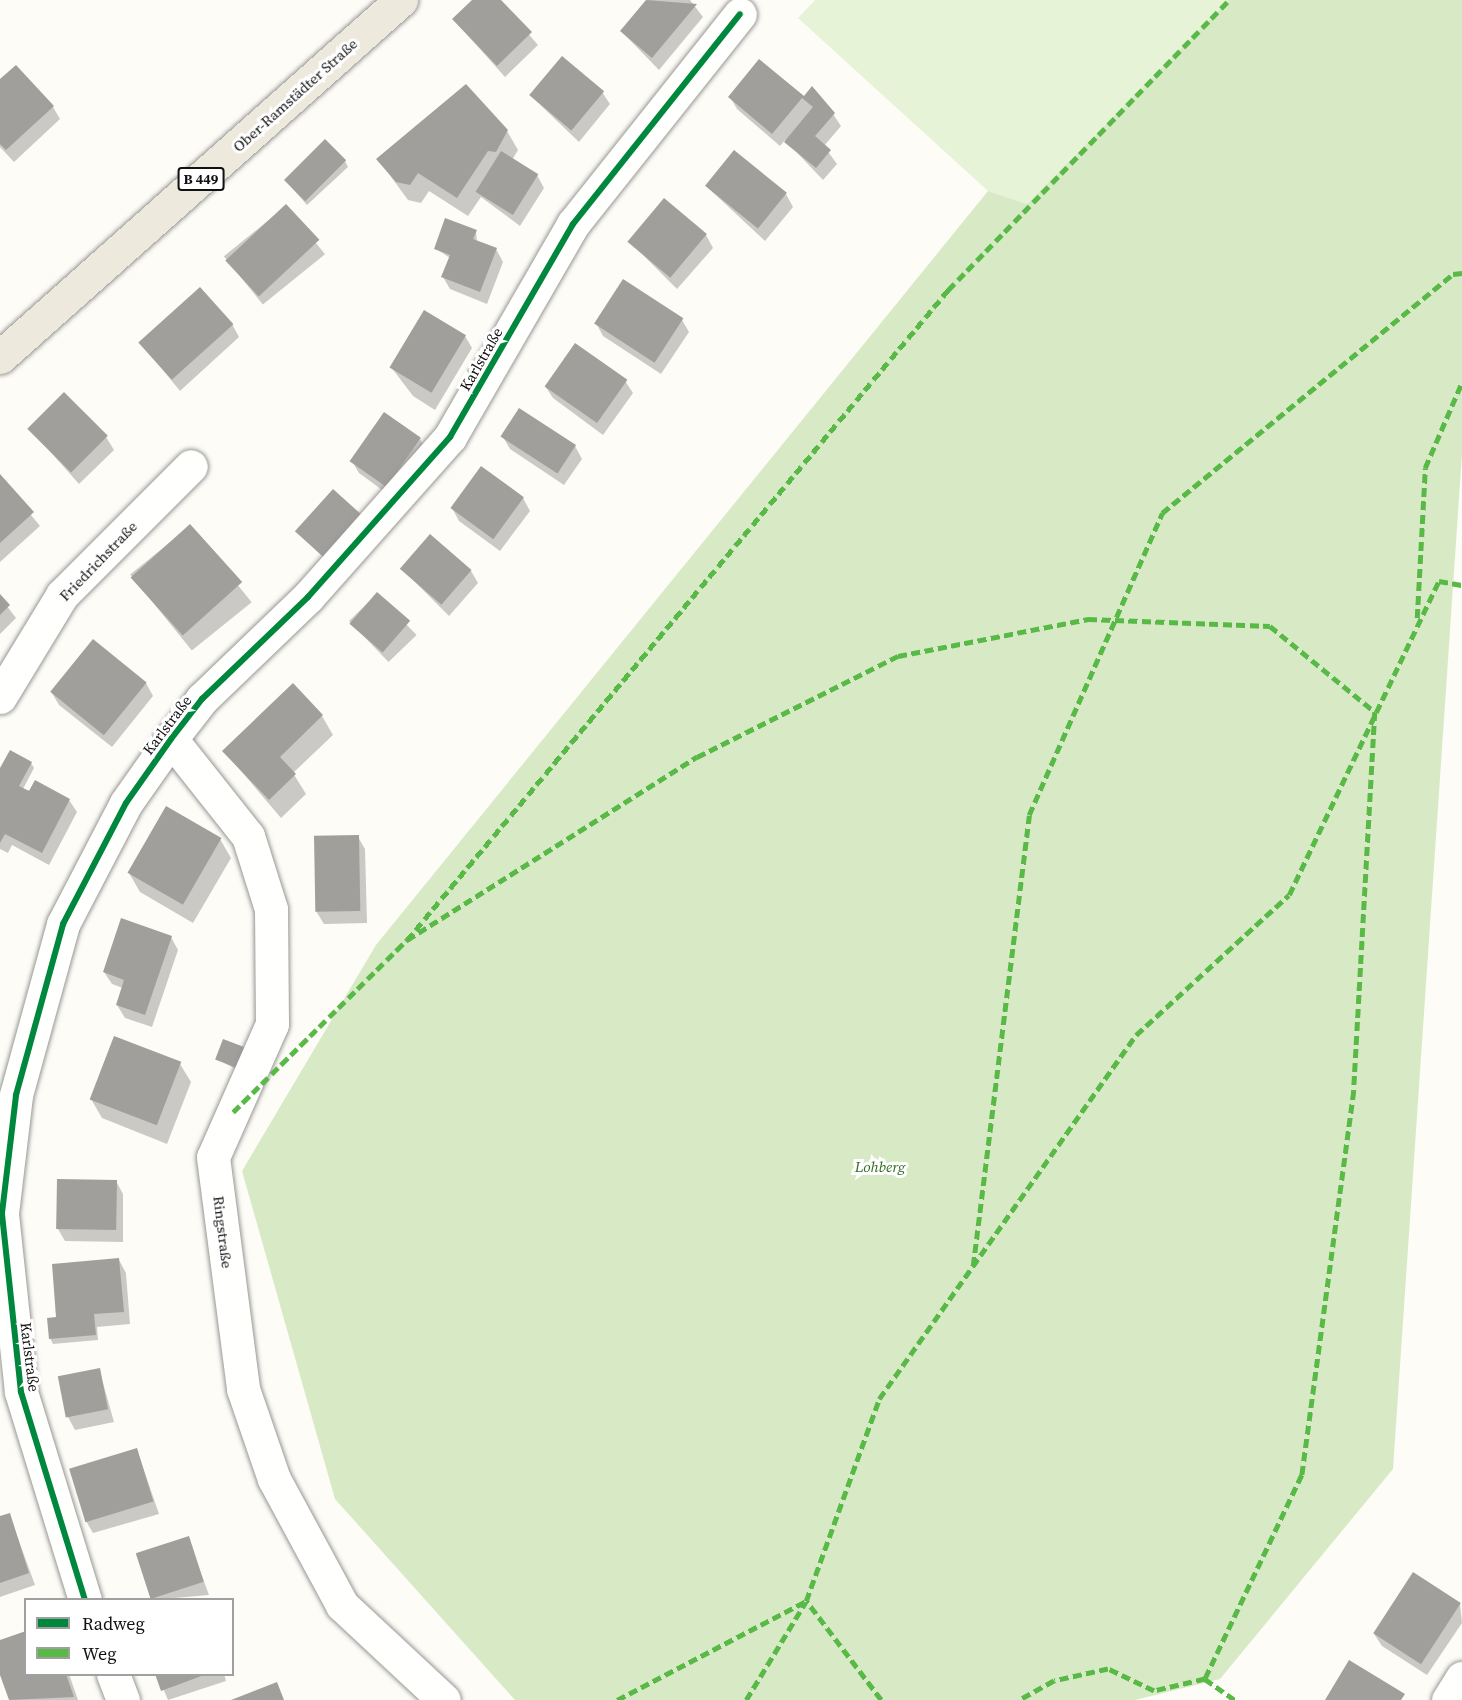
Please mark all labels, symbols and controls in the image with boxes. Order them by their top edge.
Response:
street label: Ober-Ramstädter Straße [229,34,361,156]
road number: B 449 [177,168,225,190]
street label: Karlstraße [456,324,506,394]
street label: Friedrichstraße [55,517,141,605]
street label: Karlstraße [139,692,195,758]
park label: Lohberg [855,1158,905,1176]
street label: Ringstraße [210,1195,236,1269]
street label: Karlstraße [17,1321,43,1393]
legend [24,1598,234,1676]
text: Radweg [82,1611,145,1636]
text: Weg [82,1641,117,1666]

